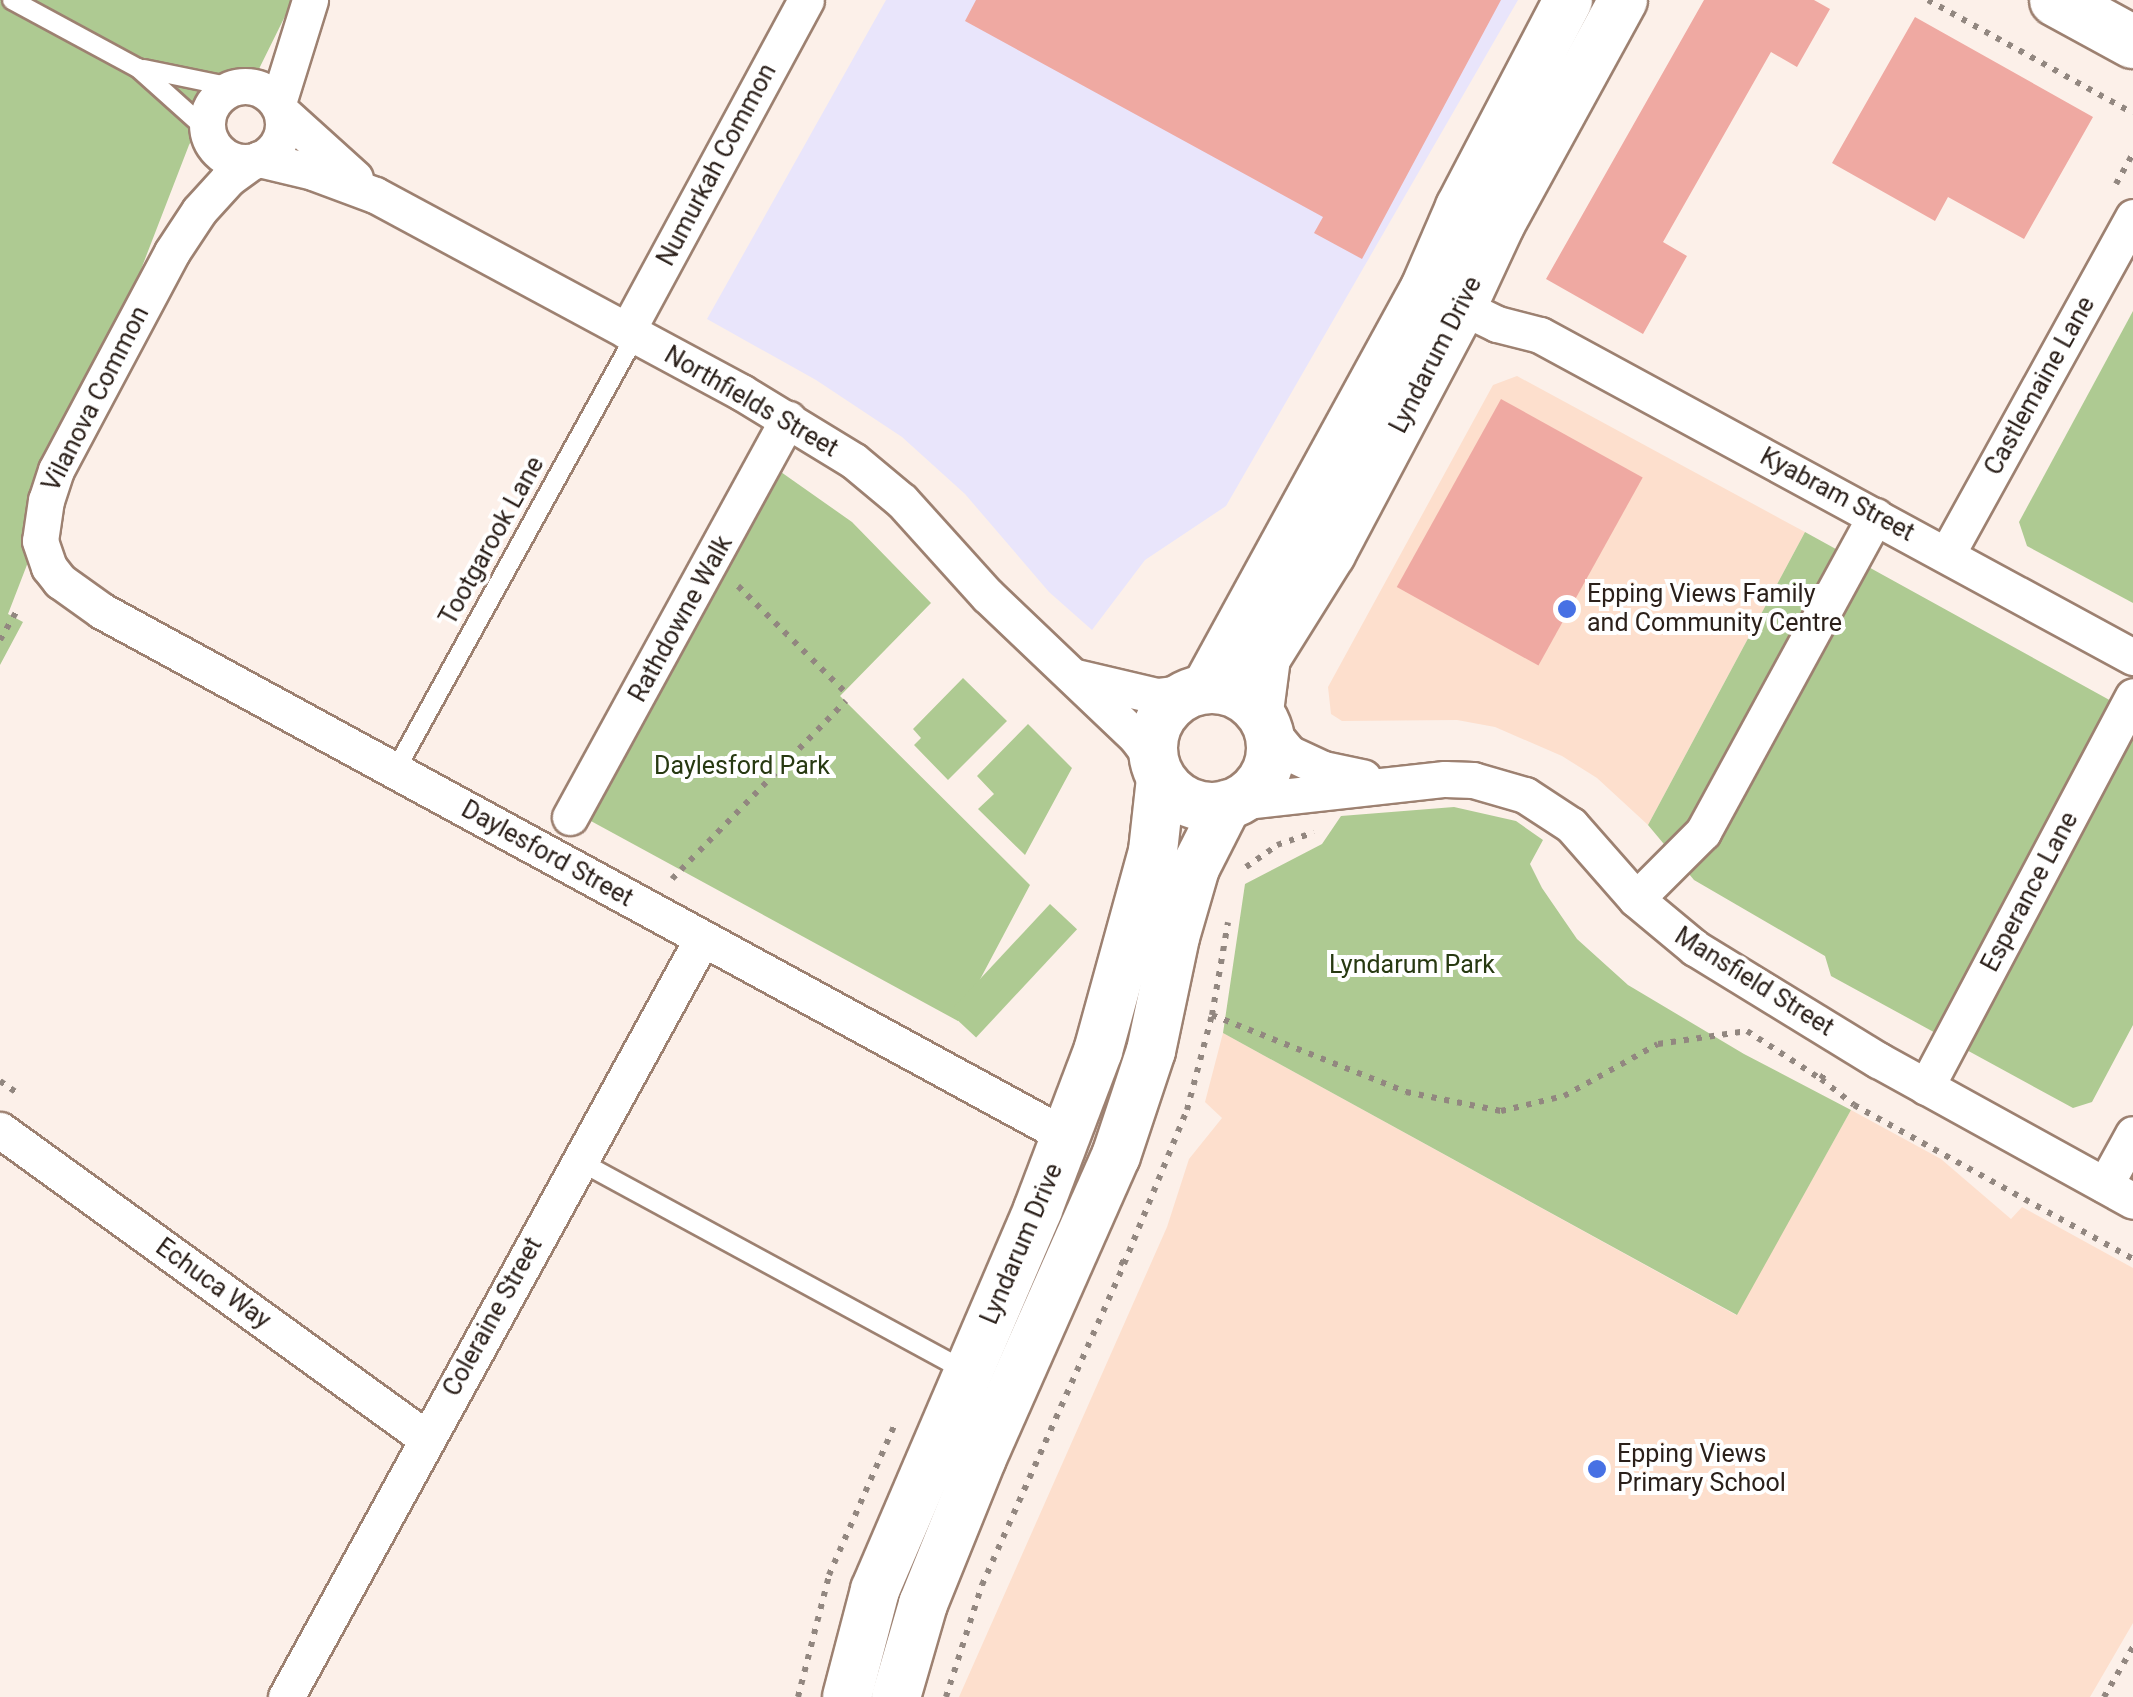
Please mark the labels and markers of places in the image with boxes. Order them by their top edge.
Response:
place label: Epping Views Family and Community Centre [1587,580,1842,639]
marker: Epping Views Family and Community Centre [1556,598,1578,620]
place label: Epping Views Primary School [1617,1440,1786,1499]
marker: Epping Views Primary School [1586,1458,1608,1480]

